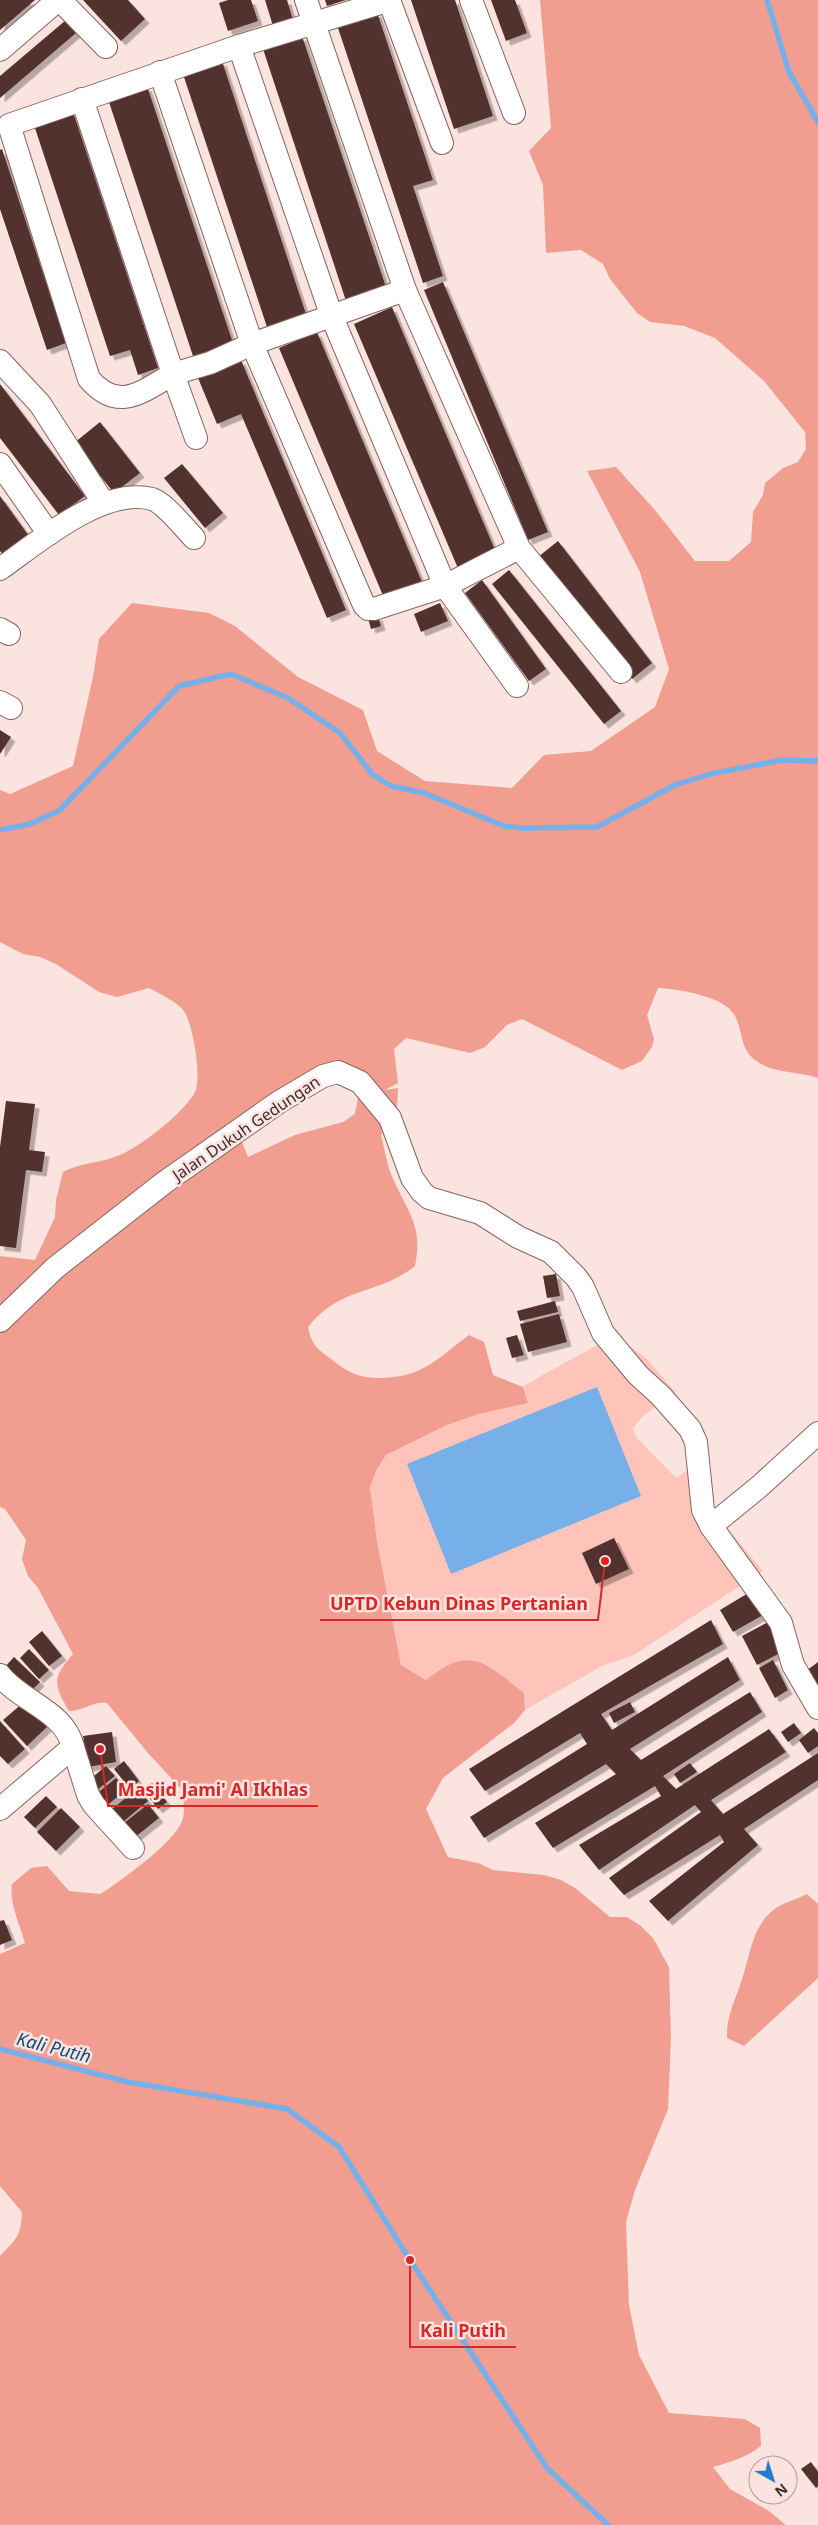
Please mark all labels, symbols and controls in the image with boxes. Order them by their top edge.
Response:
street label: Jalan Dukuh Gedungan [166,1070,324,1187]
callout: UPTD Kebun Dinas Pertanian [320,1587,598,1620]
text: UPTD Kebun Dinas Pertanian [330,1591,588,1615]
callout: Masjid Jami' Al Ikhlas [108,1773,318,1806]
text: Masjid Jami' Al Ikhlas [118,1777,308,1801]
water label: Kali Putih [14,2026,94,2068]
callout: Kali Putih [410,2314,516,2347]
text: Kali Putih [420,2318,506,2342]
north arrow [748,2455,798,2505]
text: N [771,2480,792,2501]

